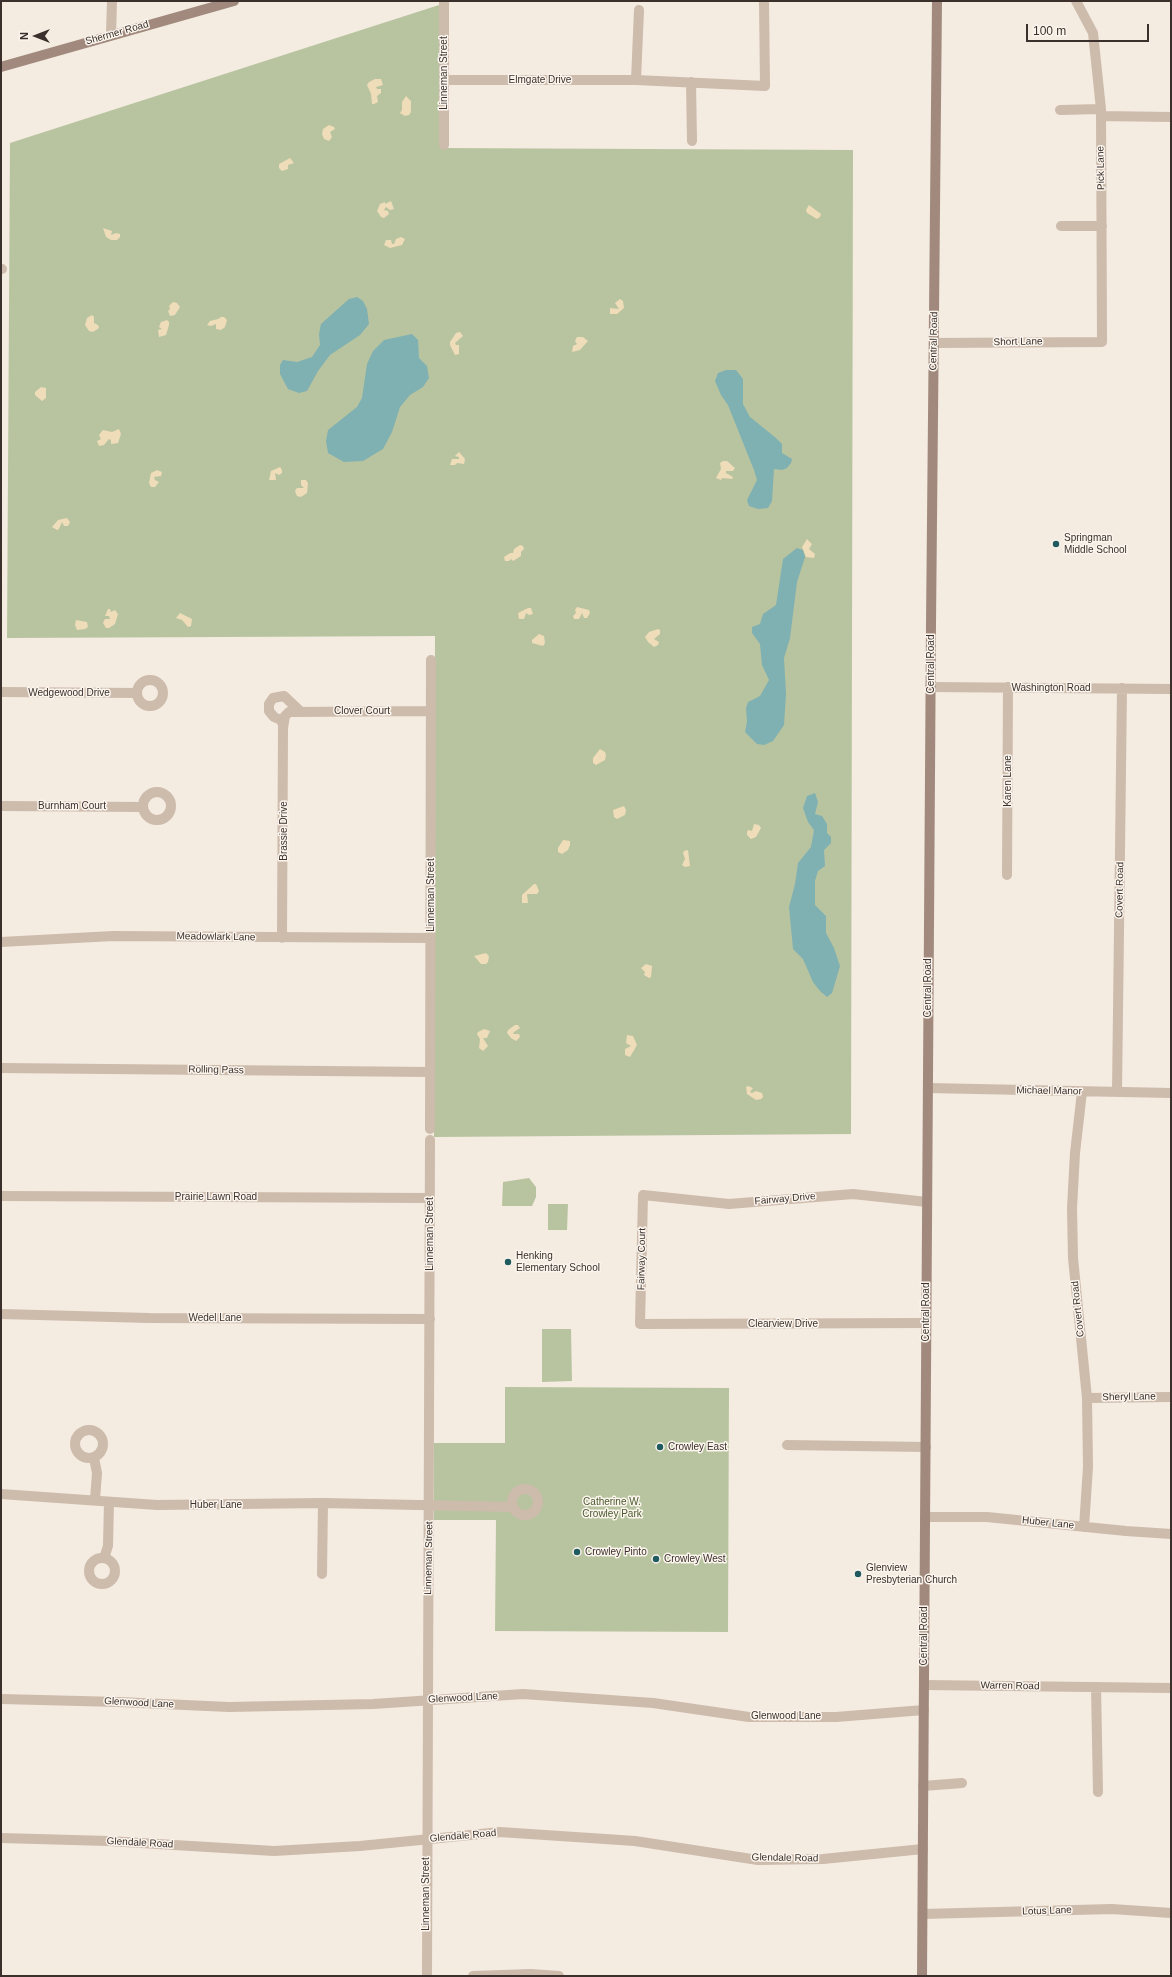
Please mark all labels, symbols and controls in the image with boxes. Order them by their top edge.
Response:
north arrow [16,16,56,56]
scale bar [1028,16,1151,42]
street label: Shermer Road [84,18,150,48]
text: 100 m [1033,24,1066,38]
text: N [18,32,30,40]
street label: Linneman Street [438,36,450,110]
street label: Elmgate Drive [509,74,571,86]
street label: Pick Lane [1095,146,1107,190]
street label: Central Road [927,311,941,371]
street label: Short Lane [993,336,1043,348]
place label: Springman Middle School [1064,532,1127,556]
marker: Springman Middle School [1051,539,1061,549]
street label: Central Road [925,635,937,693]
street label: Washington Road [1011,682,1091,694]
street label: Wedgewood Drive [28,687,110,699]
street label: Clover Court [334,705,390,717]
street label: Karen Lane [1002,755,1014,807]
street label: Burnham Court [38,800,106,812]
street label: Brassie Drive [278,801,290,861]
street label: Linneman Street [425,858,437,932]
street label: Covert Road [1114,862,1126,918]
street label: Meadowlark Lane [176,930,256,944]
street label: Central Road [922,959,934,1017]
street label: Rolling Pass [188,1064,244,1076]
street label: Michael Manor [1016,1084,1082,1098]
street label: Fairway Drive [754,1190,816,1208]
street label: Prairie Lawn Road [175,1191,257,1203]
street label: Linneman Street [424,1197,436,1271]
street label: Fairway Court [635,1228,649,1290]
place label: Henking Elementary School [516,1250,600,1274]
marker: Henking Elementary School [503,1257,513,1267]
street label: Covert Road [1069,1280,1087,1338]
street label: Central Road [920,1283,932,1341]
street label: Wedel Lane [188,1312,242,1324]
street label: Clearview Drive [748,1318,818,1330]
street label: Sheryl Lane [1102,1391,1156,1403]
place label: Crowley East [668,1441,727,1453]
marker: Crowley East [655,1442,665,1452]
park label: Catherine W. Crowley Park [582,1496,642,1520]
street label: Huber Lane [190,1499,242,1511]
street label: Huber Lane [1021,1514,1075,1532]
street label: Linneman Street [422,1521,436,1595]
place label: Crowley Pinto [585,1546,647,1558]
marker: Crowley Pinto [572,1547,582,1557]
place label: Crowley West [664,1553,725,1565]
marker: Crowley West [651,1554,661,1564]
place label: Glenview Presbyterian Church [866,1562,957,1586]
marker: Glenview Presbyterian Church [853,1569,863,1579]
street label: Central Road [918,1607,930,1665]
street label: Warren Road [980,1679,1040,1693]
street label: Glenwood Lane [428,1690,498,1706]
street label: Glenwood Lane [104,1695,174,1711]
street label: Glenwood Lane [751,1710,821,1722]
street label: Glendale Road [429,1827,497,1845]
street label: Glendale Road [106,1835,174,1851]
street label: Glendale Road [752,1851,818,1865]
street label: Linneman Street [420,1857,432,1931]
street label: Lotus Lane [1022,1904,1072,1918]

